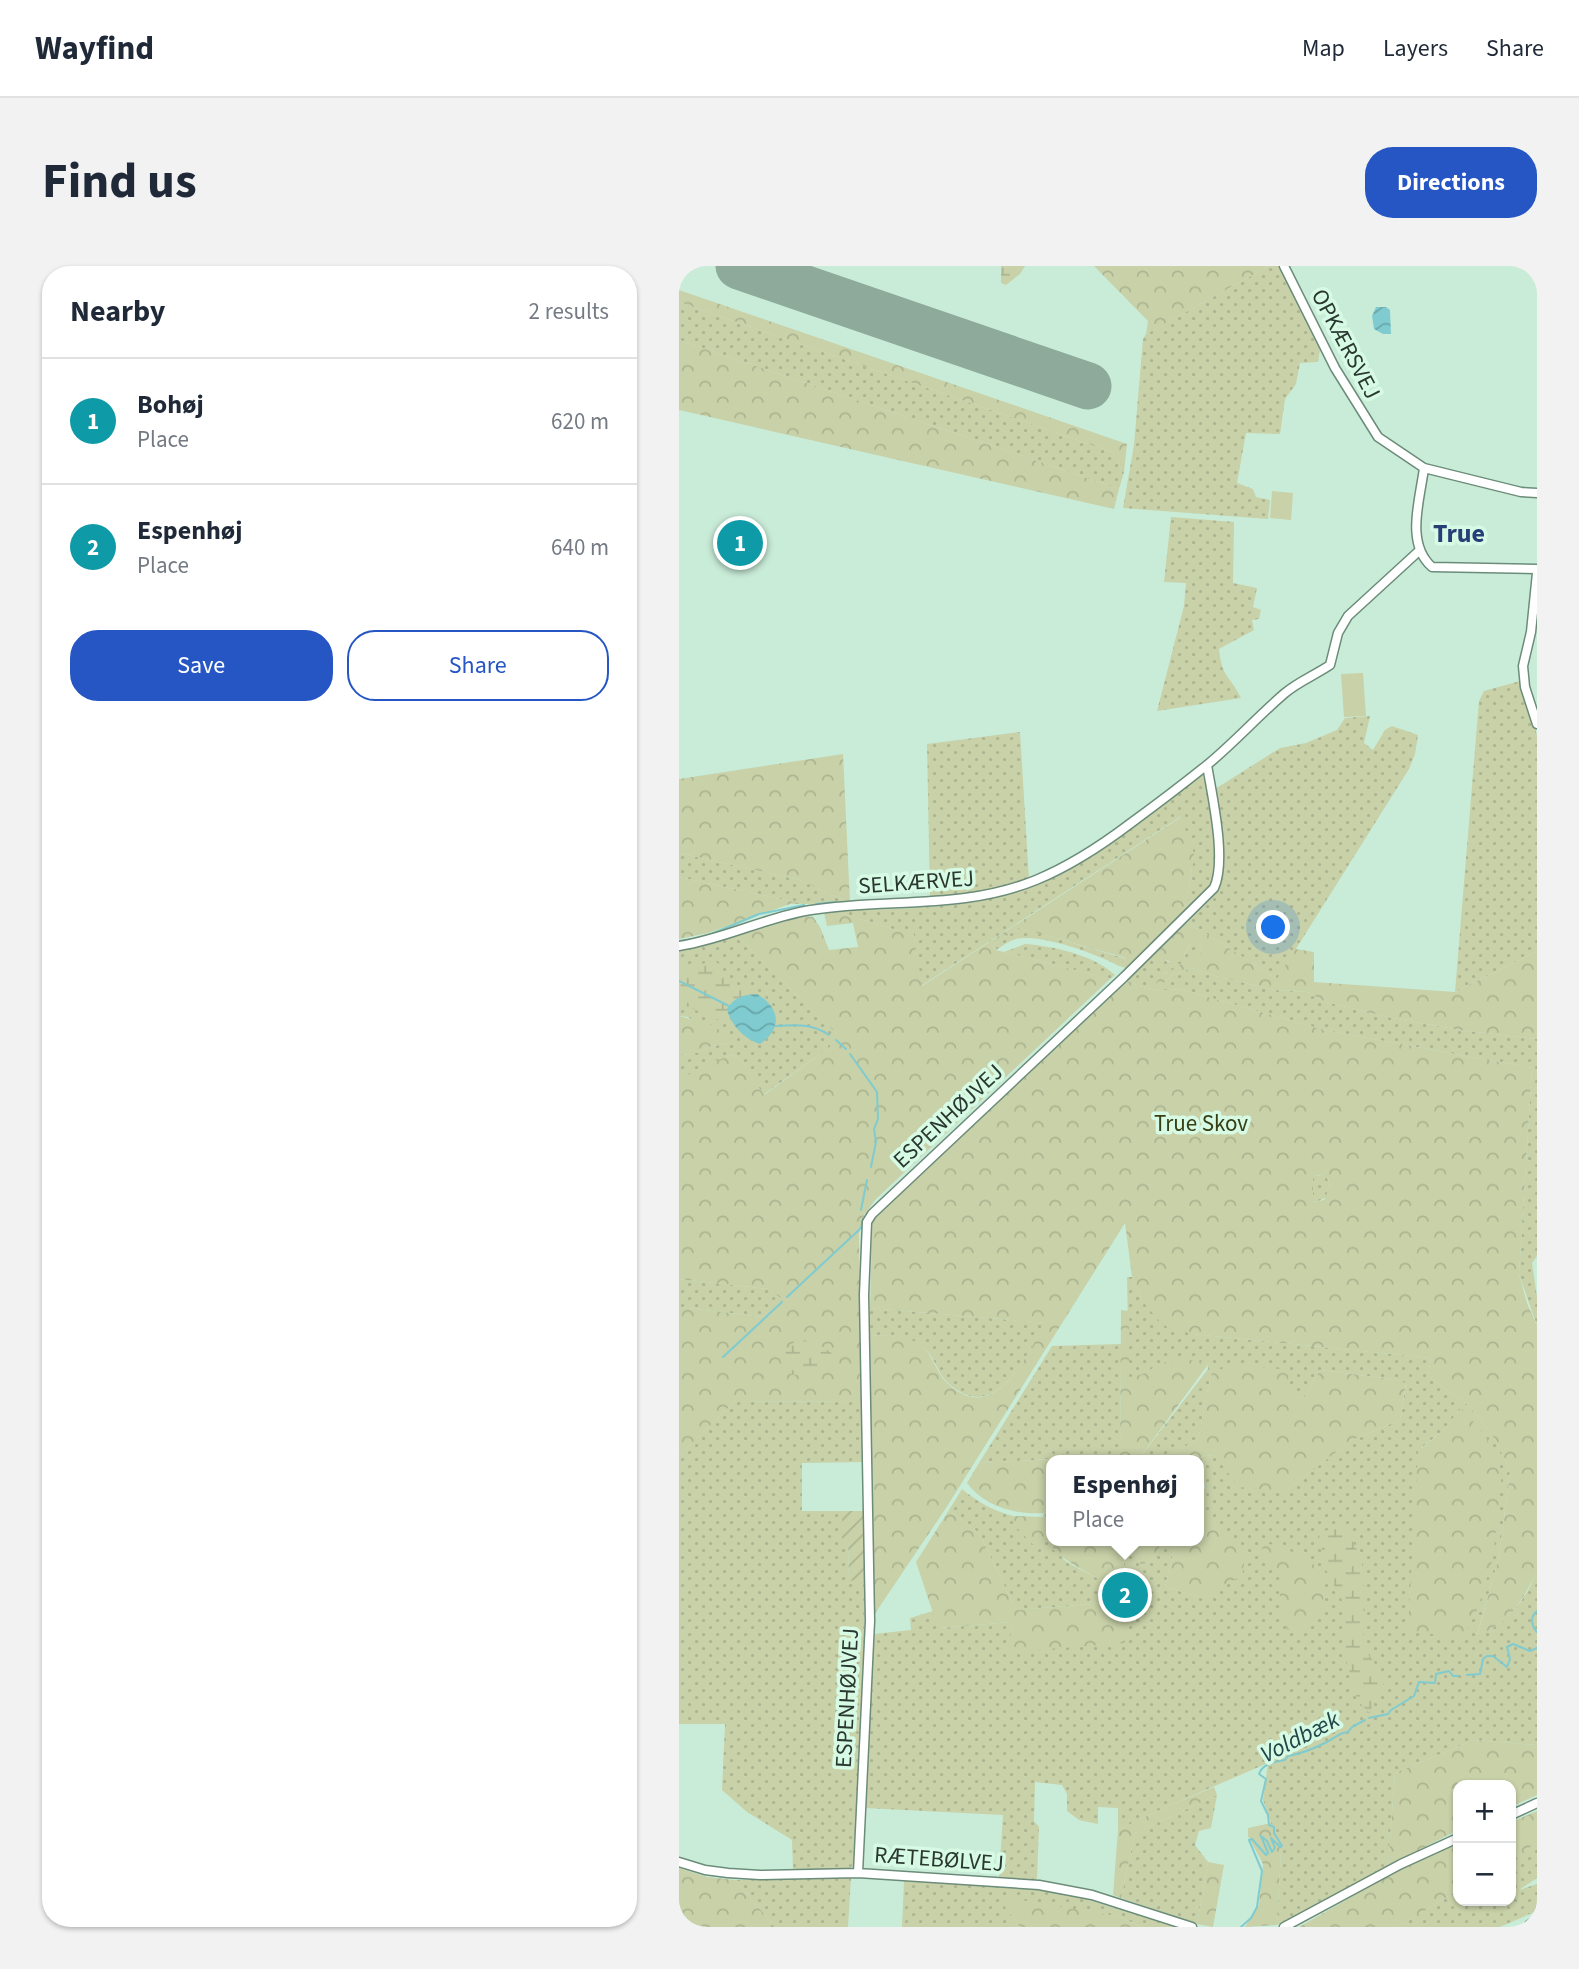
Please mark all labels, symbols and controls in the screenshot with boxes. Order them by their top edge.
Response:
text: Wayfind [35,25,154,72]
text: Map [1302,31,1345,66]
text: Layers [1383,31,1448,66]
text: Share [1486,31,1544,66]
text: Find us [42,147,197,217]
button: Directions [1365,147,1537,218]
street label: OPKÆRSVEJ [1303,283,1389,405]
text: Nearby [70,290,165,333]
text: 2 results [529,295,609,328]
text: Bohøj [137,386,204,423]
text: 1 [87,405,99,438]
text: 620 m [551,405,609,438]
text: Place [137,423,189,456]
text: Espenhøj [137,512,243,549]
district label: True [1433,515,1485,552]
pin: 1 [717,517,763,569]
text: 2 [87,531,99,564]
text: 640 m [551,531,609,564]
text: Place [137,549,189,582]
button: Save [70,630,333,701]
button: Share [347,630,609,701]
street label: SELKÆRVEJ [857,861,975,903]
your location [1256,910,1290,944]
street label: ESPENHØJVEJ [886,1056,1010,1176]
park label: True Skov [1154,1107,1248,1140]
popup [1046,1455,1204,1546]
text: Espenhøj [1072,1466,1178,1503]
text: Place [1072,1503,1124,1536]
pin: 2 [1102,1569,1148,1621]
street label: ESPENHØJVEJ [827,1627,867,1769]
water label: Voldbæk [1254,1702,1346,1772]
map controls [1453,1780,1516,1906]
button: + [1453,1780,1516,1843]
street label: RÆTEBØLVEJ [873,1838,1005,1880]
button: − [1453,1843,1516,1906]

